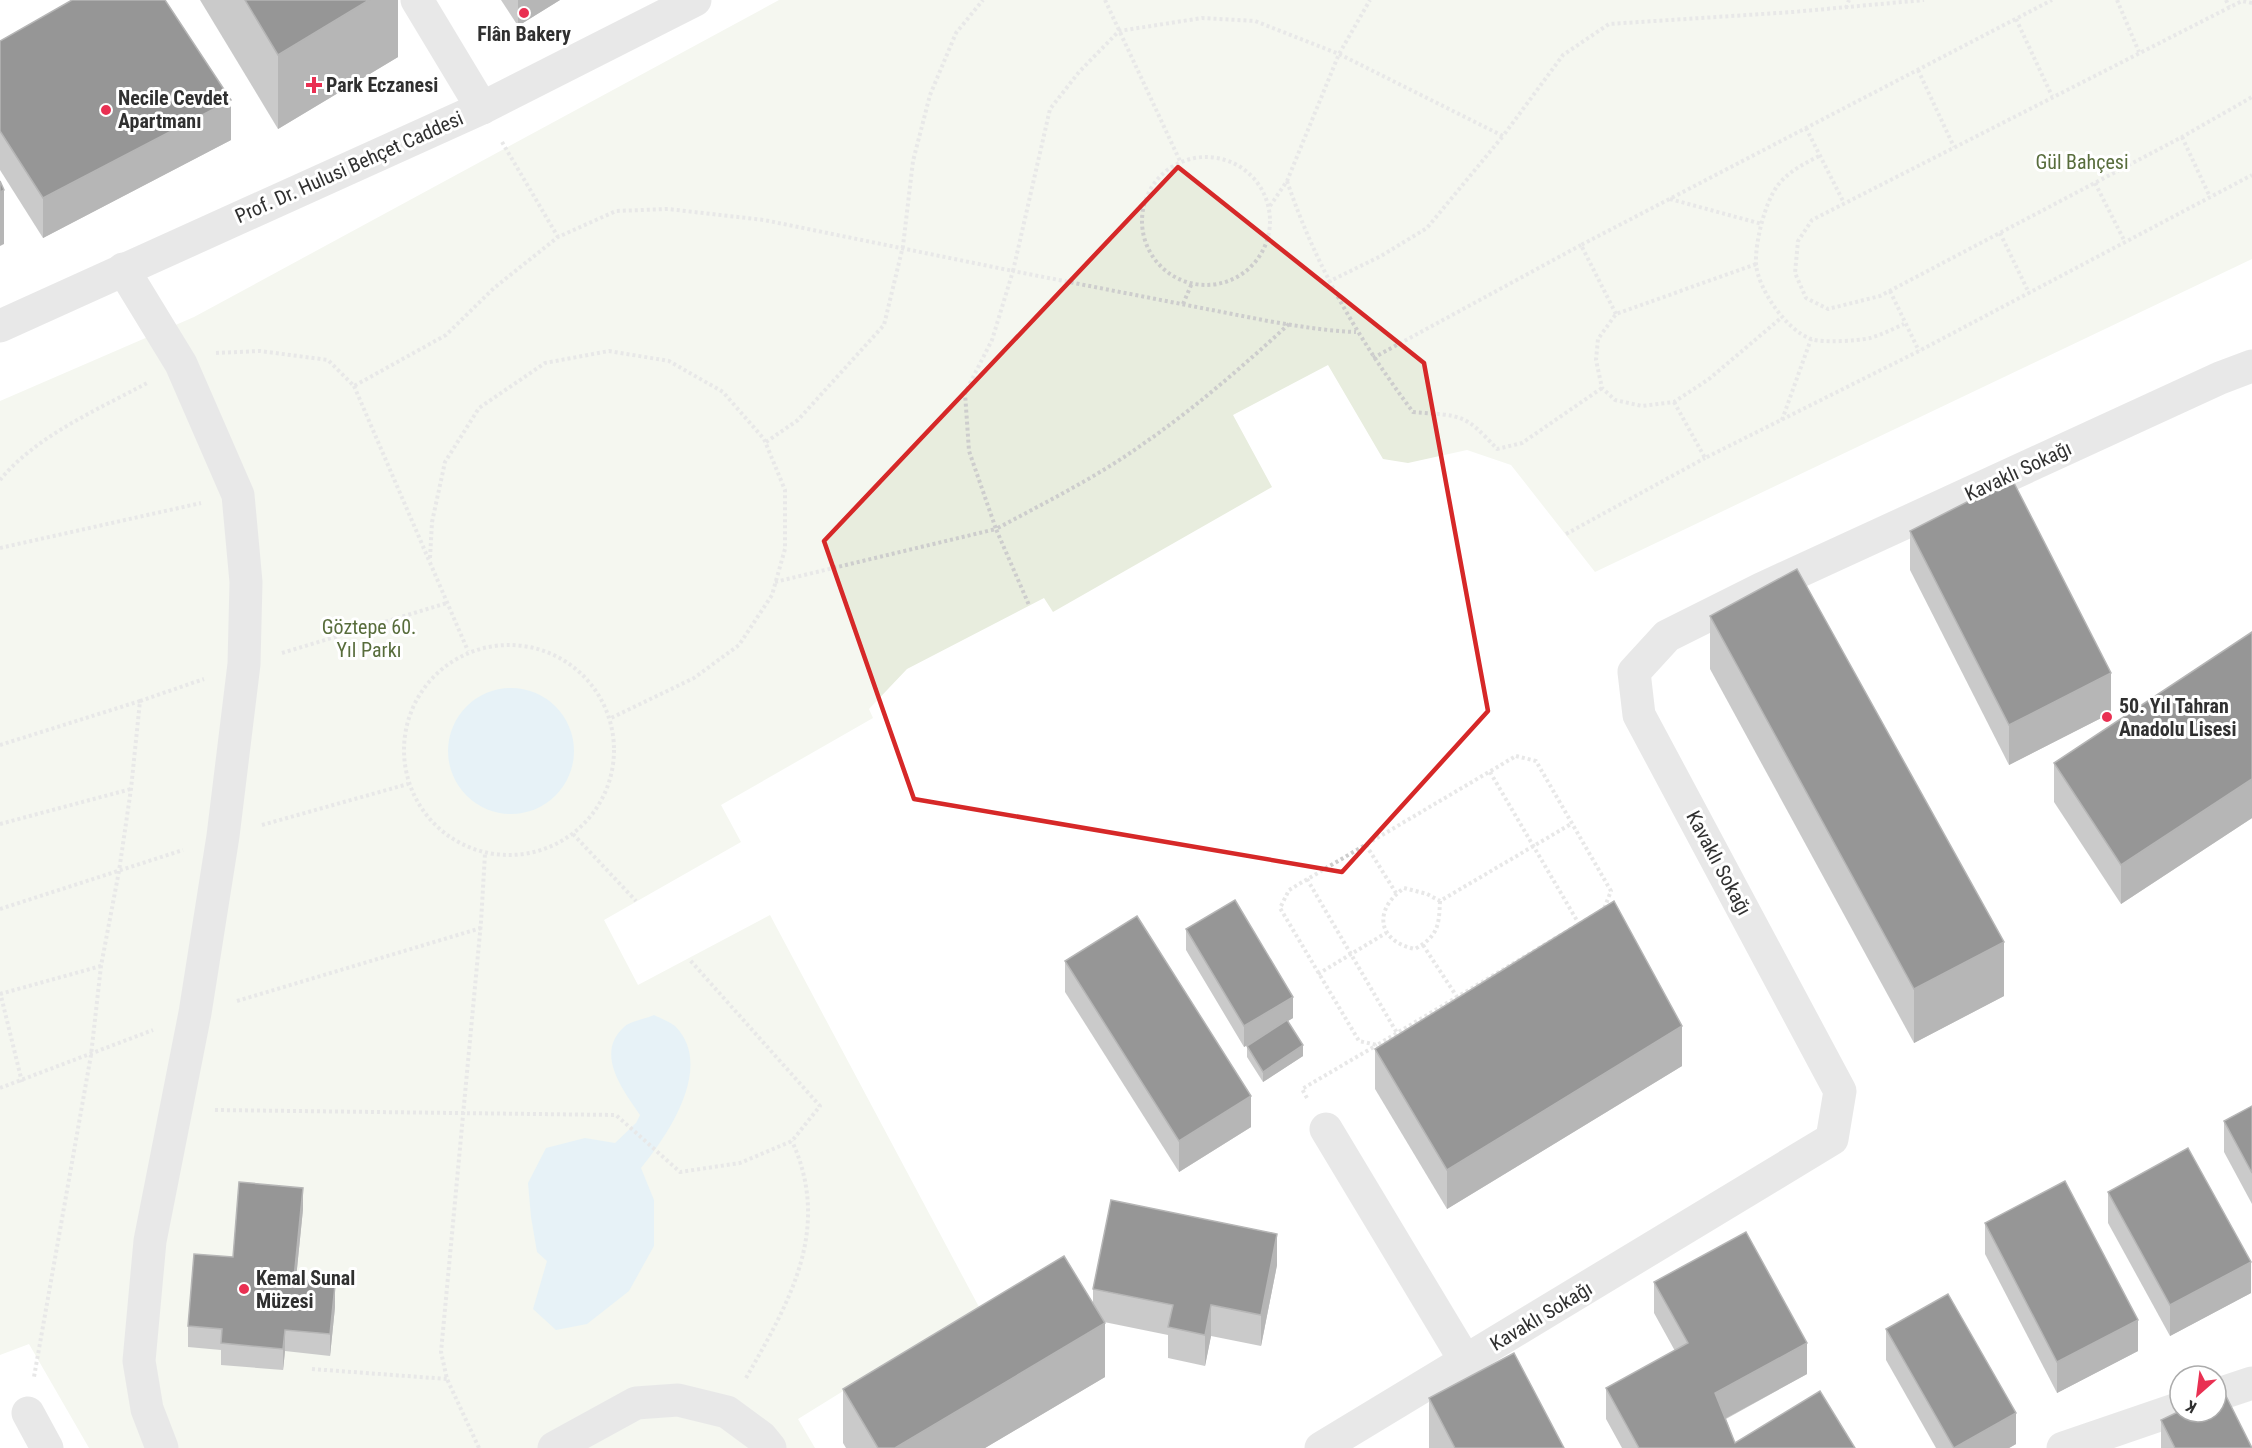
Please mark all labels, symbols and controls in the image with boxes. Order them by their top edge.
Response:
marker: Flân Bakery [517,6,531,20]
place label: Flân Bakery [477,22,571,46]
place label: Park Eczanesi [326,73,438,97]
marker: Park Eczanesi [307,78,321,92]
place label: Necile Cevdet Apartmanı [118,86,229,133]
marker: Necile Cevdet Apartmanı [99,103,113,117]
street label: Prof. Dr. Hulusi Behçet Caddesi [231,106,467,228]
park label: Gül Bahçesi [2035,150,2129,174]
street label: Kavaklı Sokağı [1961,436,2075,506]
park label: Göztepe 60. Yıl Parkı [322,615,416,662]
place label: 50. Yıl Tahran Anadolu Lisesi [2119,694,2236,741]
marker: 50. Yıl Tahran Anadolu Lisesi [2100,710,2114,724]
street label: Kavaklı Sokağı [1681,807,1757,919]
place label: Kemal Sunal Müzesi [256,1266,355,1313]
street label: Kavaklı Sokağı [1486,1276,1596,1356]
marker: Kemal Sunal Müzesi [237,1282,251,1296]
north arrow [2168,1364,2228,1424]
text: K [2183,1396,2200,1417]

